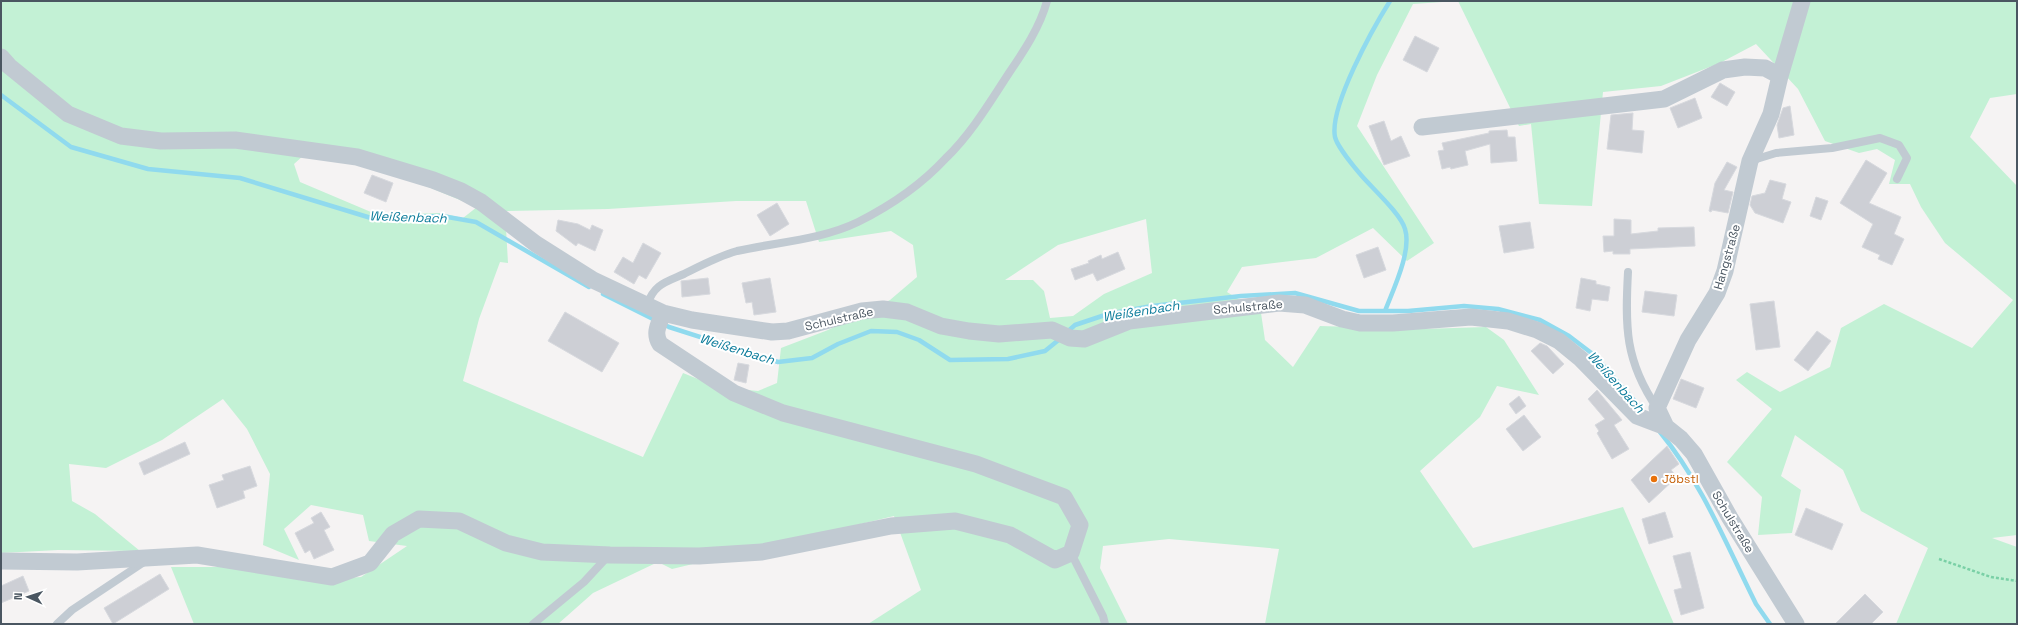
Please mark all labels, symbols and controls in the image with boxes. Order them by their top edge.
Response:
water label: Weißenbach [369,207,448,227]
street label: Hangstraße [1710,222,1744,292]
water label: Weißenbach [1101,296,1182,325]
street label: Schulstraße [1213,296,1283,318]
street label: Schulstraße [803,303,875,335]
water label: Weißenbach [698,330,777,369]
water label: Weißenbach [1584,348,1649,417]
place label: Jöbstl [1662,471,1699,487]
marker: Jöbstl [1649,474,1659,484]
street label: Schulstraße [1708,488,1758,556]
north arrow [8,577,48,617]
text: N [11,592,25,601]

